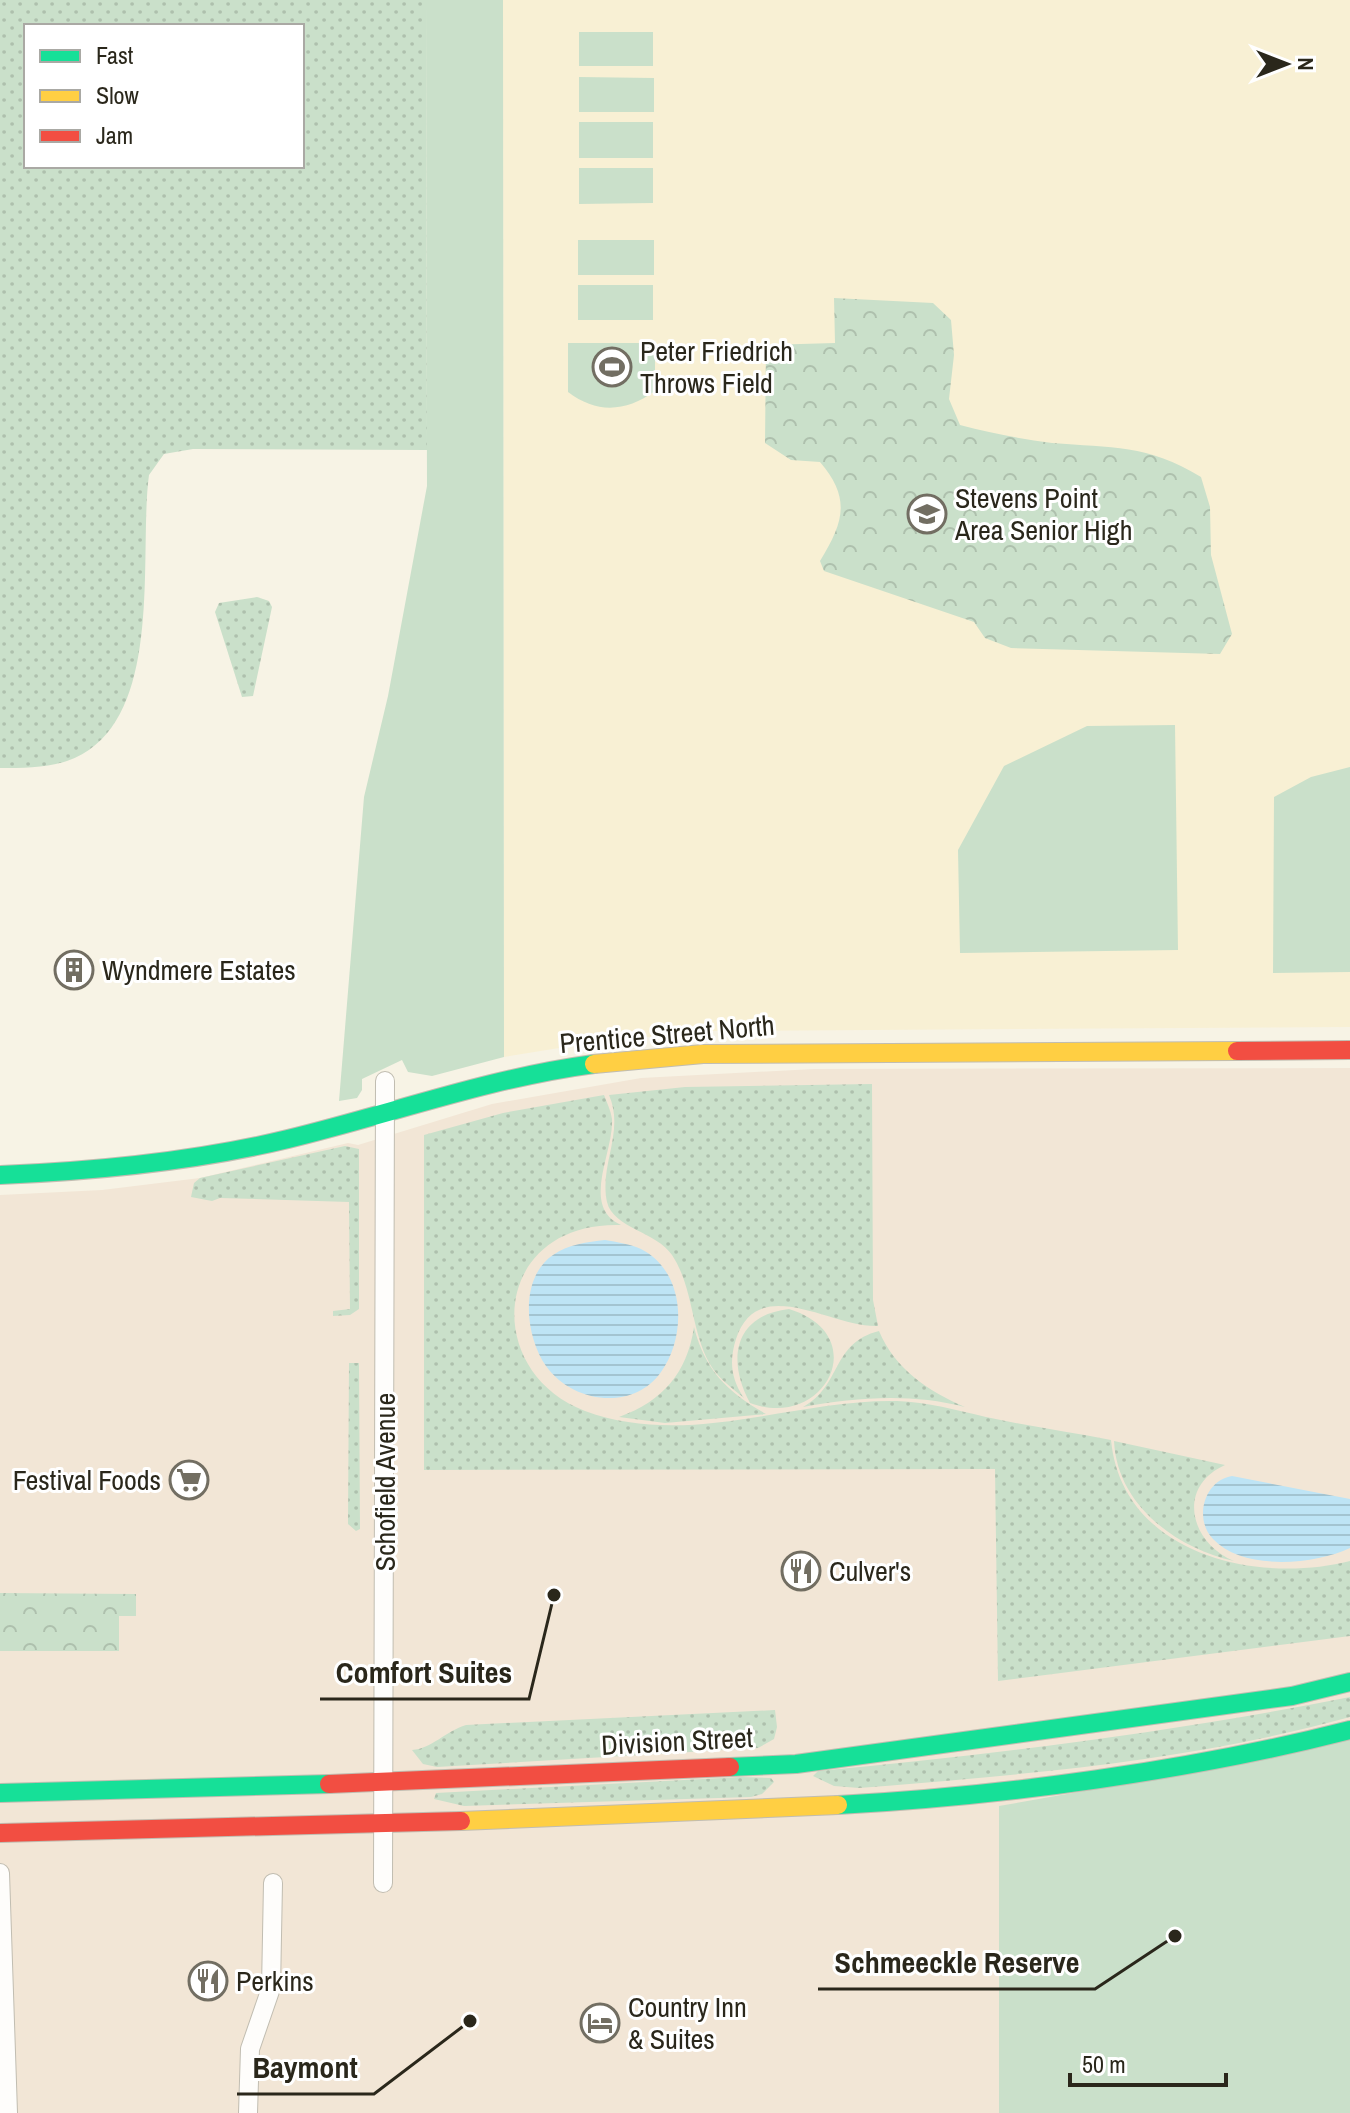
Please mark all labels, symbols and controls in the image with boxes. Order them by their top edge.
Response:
legend [24,24,304,168]
north arrow [1246,24,1326,104]
text: Fast [96,39,134,71]
text: N [1291,57,1321,71]
text: Slow [96,79,139,111]
text: Jam [96,119,133,151]
place label: Peter Friedrich Throws Field [640,332,793,402]
sports icon: Peter Friedrich Throws Field [591,346,633,388]
place label: Stevens Point Area Senior High [954,479,1132,549]
school or university icon: Stevens Point Area Senior High [906,493,948,535]
building icon: Wyndmere Estates [53,949,95,991]
place label: Wyndmere Estates [102,951,296,989]
street label: Prentice Street North [558,1006,776,1062]
street label: Schofield Avenue [366,1393,404,1571]
supermarket icon: Festival Foods [168,1459,210,1501]
place label: Festival Foods [13,1461,161,1499]
restaurant icon: Culver's [780,1550,822,1592]
place label: Culver's [829,1552,911,1590]
callout: Comfort Suites [320,1645,529,1699]
text: Comfort Suites [336,1652,512,1692]
street label: Division Street [600,1718,754,1764]
callout: Schmeeckle Reserve [818,1935,1095,1989]
text: Schmeeckle Reserve [835,1942,1079,1982]
restaurant icon: Perkins [187,1960,229,2002]
place label: Perkins [236,1962,314,2000]
place label: Country Inn & Suites [628,1988,747,2058]
hotel icon: Country Inn & Suites [579,2002,621,2044]
scale bar [1070,2037,1226,2087]
callout: Baymont [237,2040,374,2094]
text: Baymont [252,2047,358,2087]
text: 50 m [1082,2048,1126,2080]

